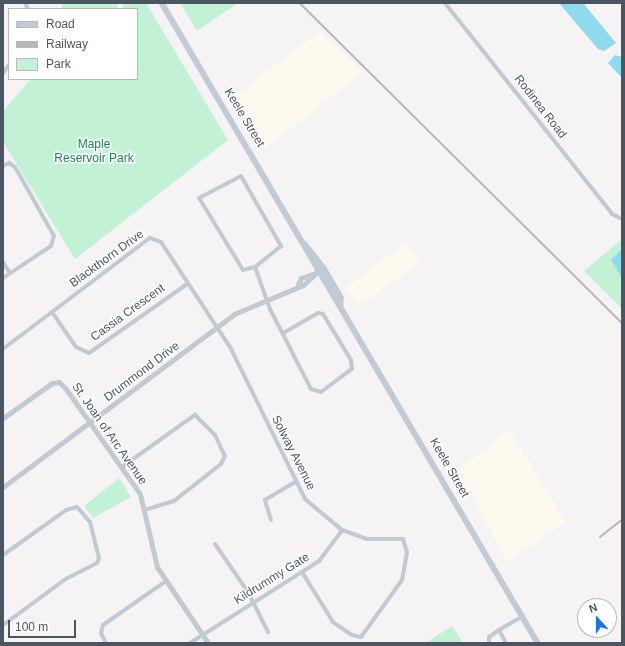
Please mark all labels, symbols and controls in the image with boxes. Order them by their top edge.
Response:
legend [8,8,138,80]
text: Road [46,17,75,31]
text: Railway [46,37,88,51]
text: Park [46,57,71,71]
street label: Rodinea Road [511,72,569,142]
street label: Keele Street [221,86,267,150]
park label: Maple Reservoir Park [54,138,134,166]
street label: Blackthorn Drive [67,227,147,291]
street label: Cassia Crescent [88,281,168,345]
street label: Drummond Drive [101,339,183,405]
street label: St. Joan of Arc Avenue [68,380,150,488]
street label: Solway Avenue [268,413,318,493]
street label: Keele Street [426,436,472,500]
street label: Kildrummy Gate [232,550,312,608]
north arrow [577,598,617,638]
text: N [587,601,599,615]
scale bar [10,612,78,638]
text: 100 m [15,620,48,634]

